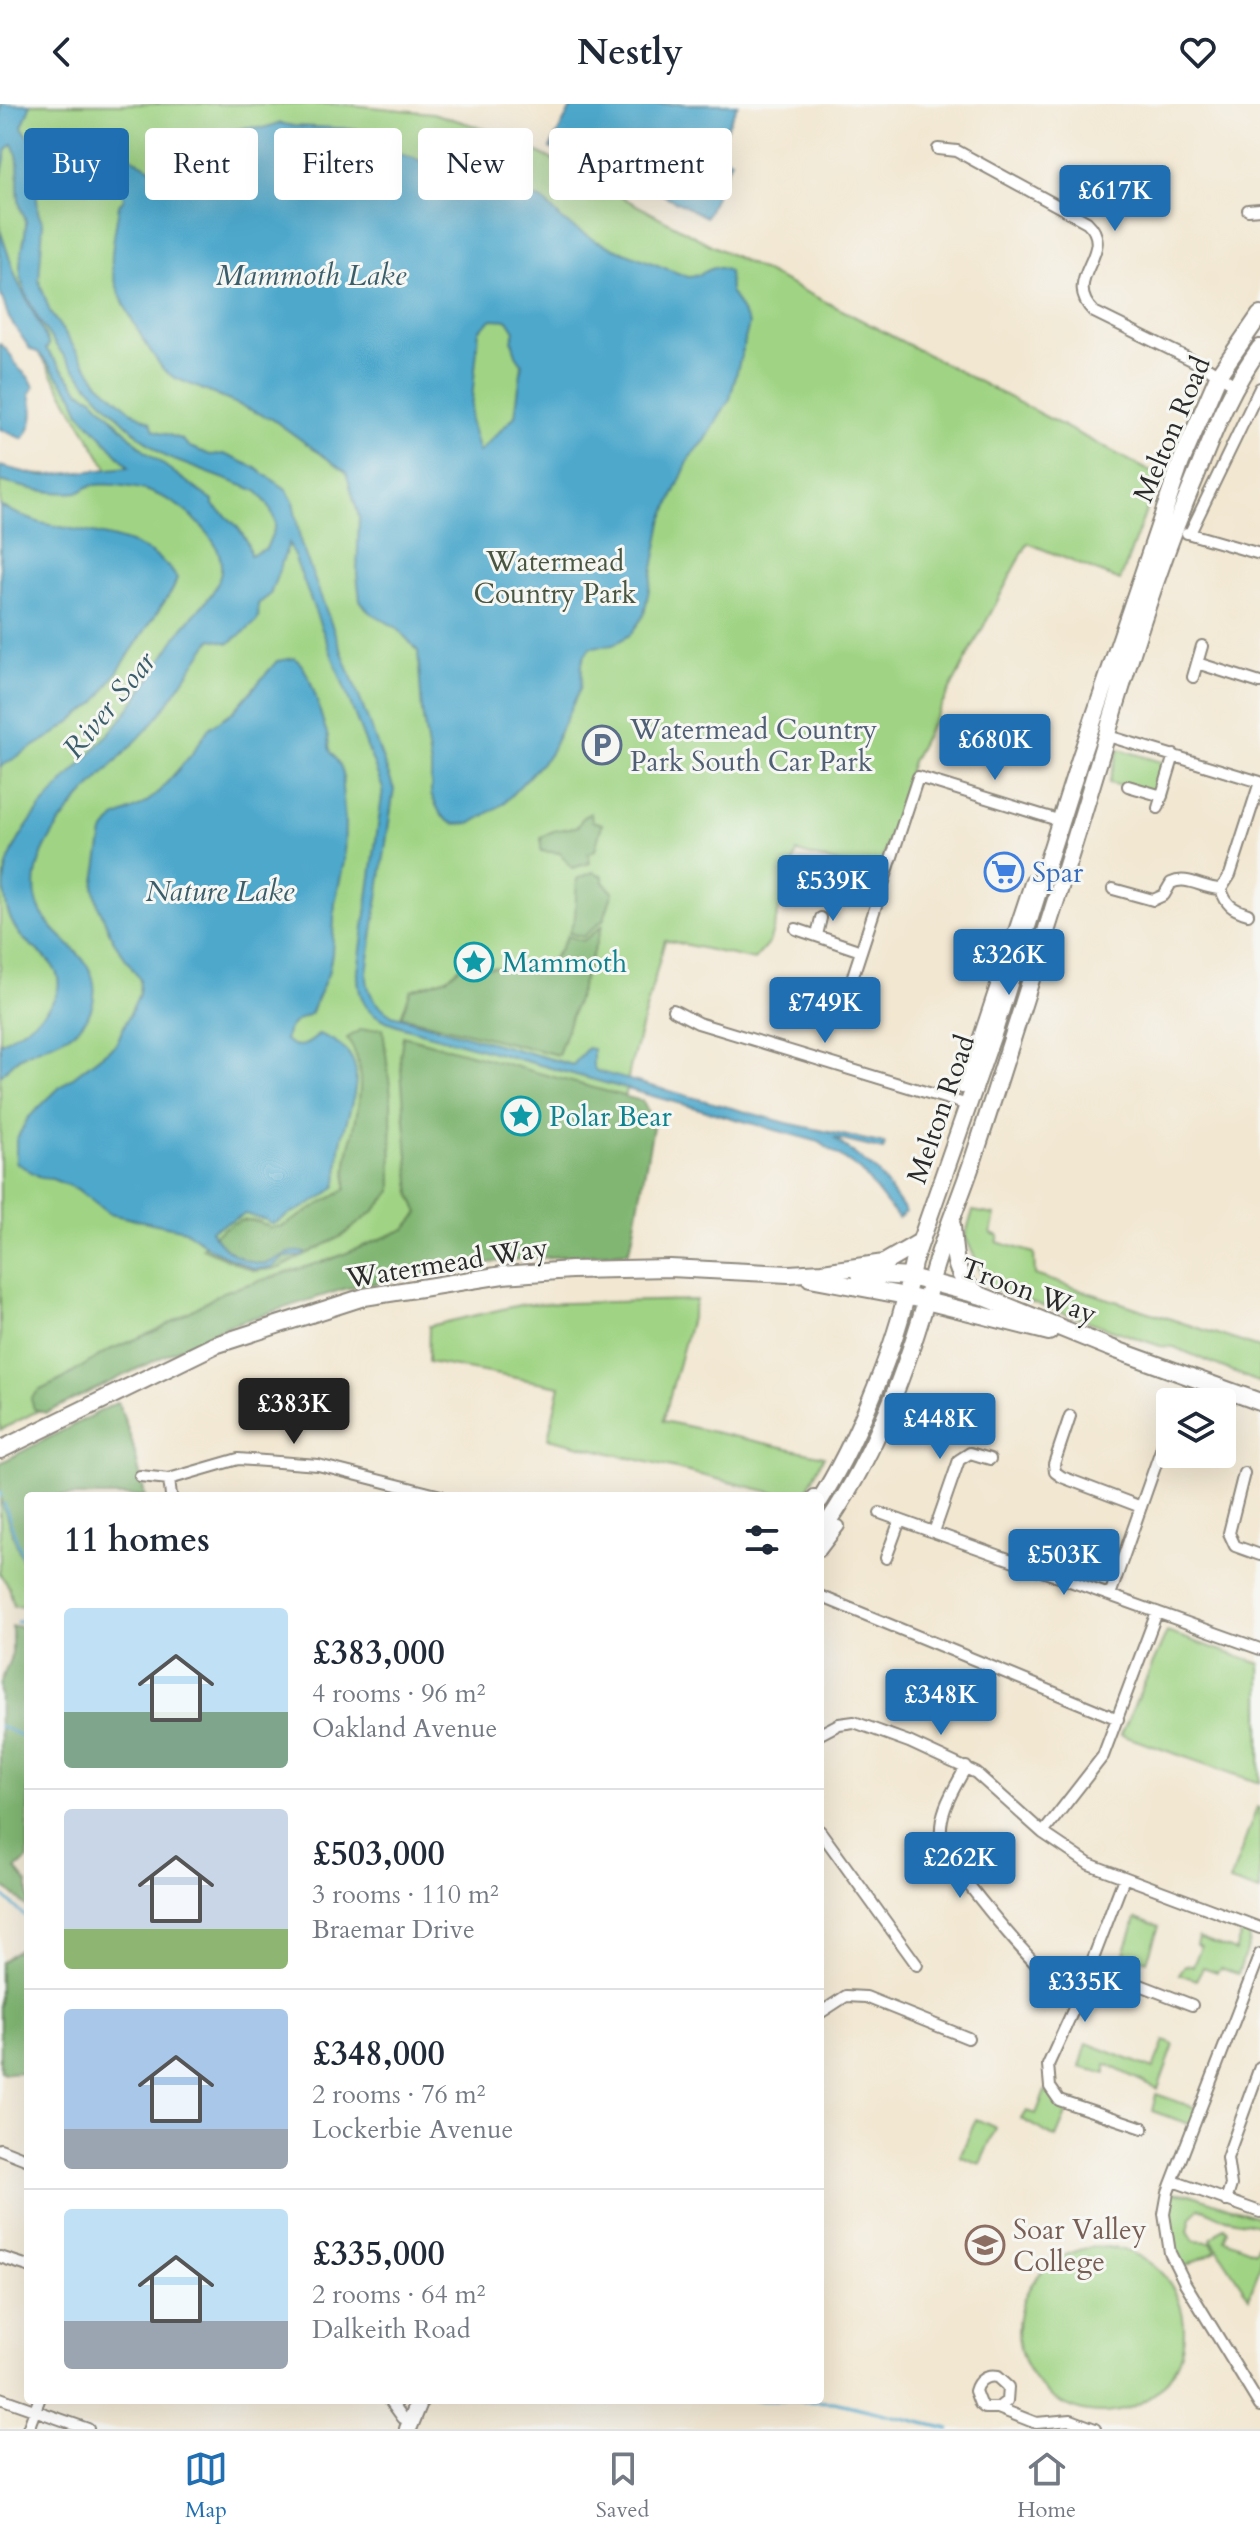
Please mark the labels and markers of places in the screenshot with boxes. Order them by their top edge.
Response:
pin: £617K [1059,165,1171,233]
place label: Watermead Country Park South Car Park [629,711,878,781]
pin: £680K [939,714,1051,782]
parking icon: Watermead Country Park South Car Park [581,724,623,766]
supermarket icon: Spar [983,851,1025,893]
place label: Spar [1032,854,1084,892]
pin: £539K [777,855,889,923]
pin: £326K [953,929,1065,997]
place icon: Mammoth [453,941,495,983]
place label: Mammoth [502,944,627,982]
pin: £749K [769,977,881,1045]
place icon: Polar Bear [500,1095,542,1137]
place label: Polar Bear [549,1098,672,1136]
pin: £383K [238,1378,350,1446]
pin: £448K [884,1393,996,1461]
pin: £503K [1008,1529,1120,1597]
pin: £348K [885,1669,997,1737]
pin: £262K [904,1832,1016,1900]
pin: £335K [1029,1956,1141,2024]
place label: Soar Valley College [1013,2211,1147,2281]
school or university icon: Soar Valley College [964,2224,1006,2266]

